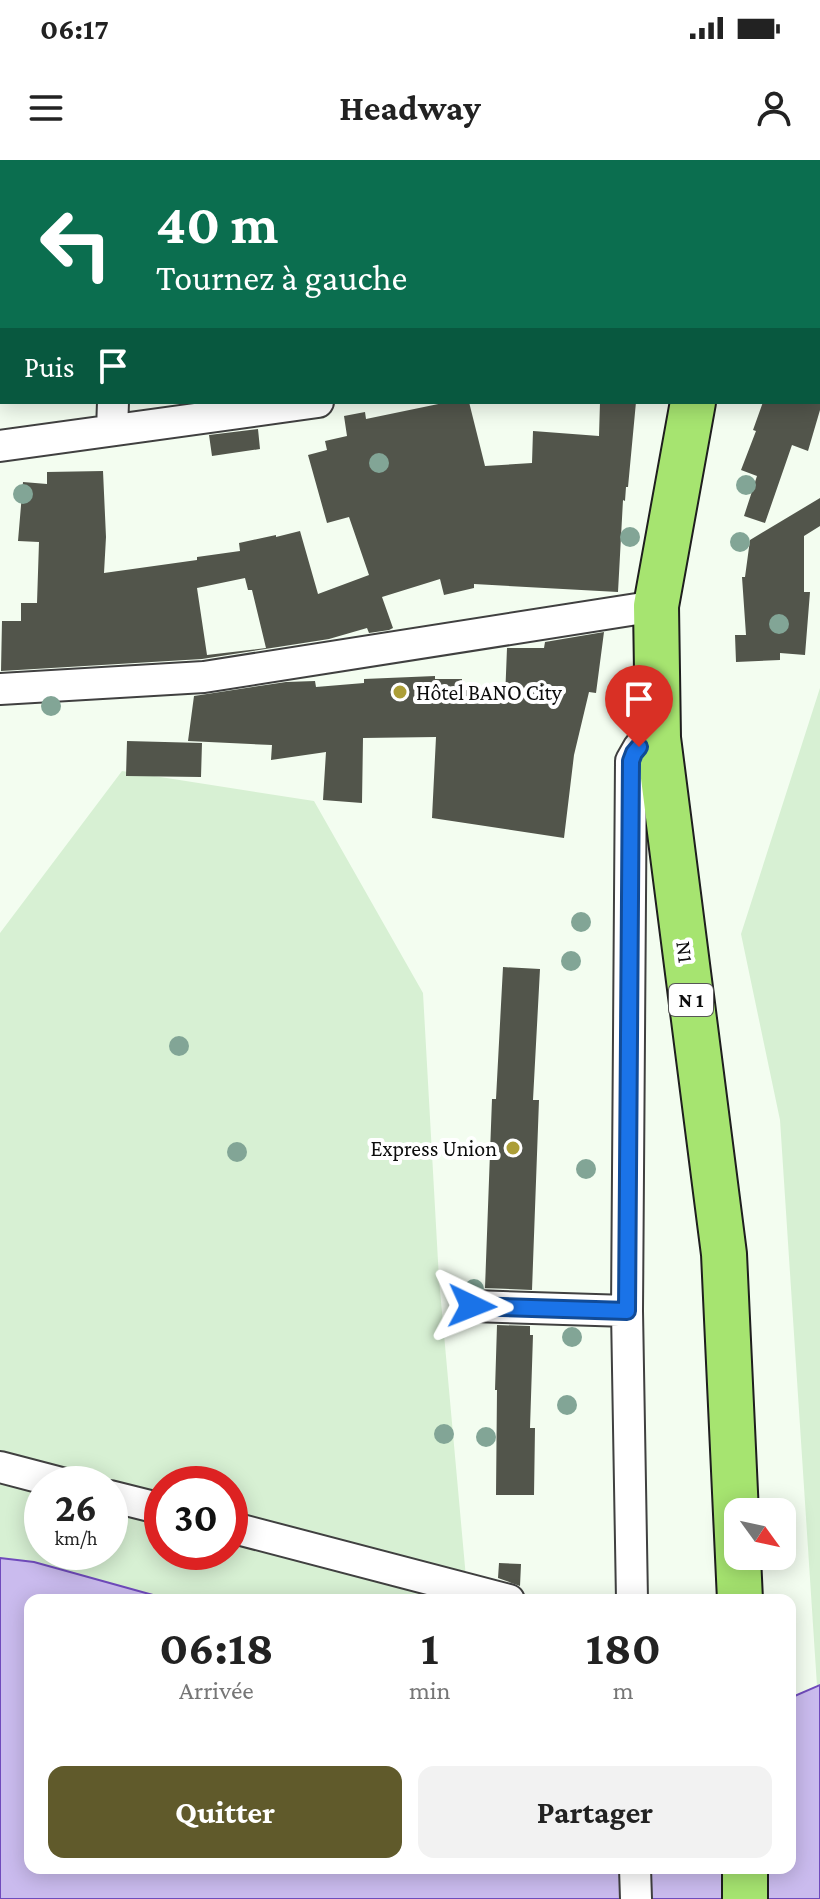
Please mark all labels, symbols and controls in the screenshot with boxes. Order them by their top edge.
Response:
text: 06:17 [40,12,109,45]
icon: menu [24,86,68,130]
icon: person [752,86,796,130]
text: Headway [339,88,481,128]
icon: left [24,192,128,296]
text: 40 m [156,193,278,255]
text: Tournez à gauche [156,258,407,298]
icon: arrive [91,344,135,388]
text: Puis [24,350,75,383]
pin [605,665,673,747]
icon: arrive [617,677,661,721]
place label: Hôtel BANO City [416,680,563,705]
marker: Hôtel BANO City [391,683,409,701]
street label: N1 [671,940,699,964]
road number: N 1 [669,984,713,1016]
place label: Express Union [371,1136,497,1161]
marker: Express Union [504,1139,522,1157]
position arrow [430,1264,514,1348]
speed limit sign: 30 [144,1466,248,1570]
text: 26 [55,1485,97,1530]
north arrow [724,1498,796,1570]
map controls [724,1498,796,1570]
text: km/h [54,1527,98,1549]
text: 06:18 [159,1621,274,1674]
text: 1 [421,1621,439,1674]
text: 180 [586,1621,661,1674]
text: Arrivée [179,1676,254,1705]
text: min [409,1676,451,1705]
text: m [613,1676,634,1705]
button: Quitter [48,1766,402,1858]
button: Partager [418,1766,772,1858]

